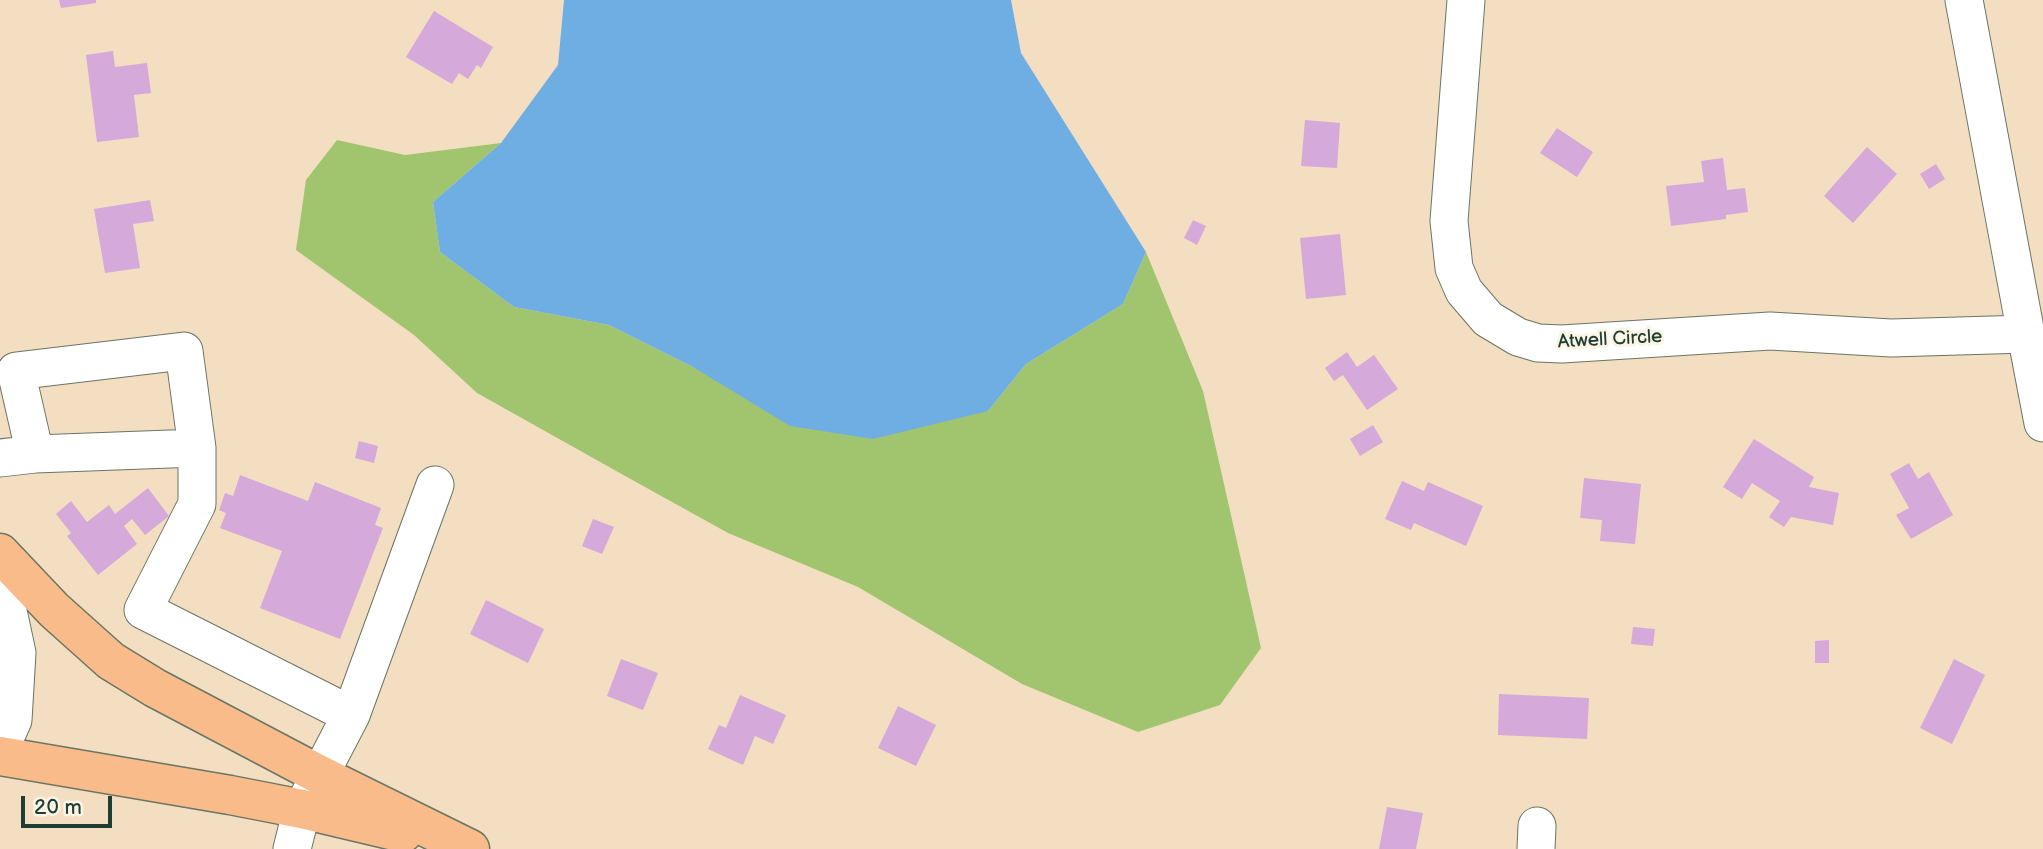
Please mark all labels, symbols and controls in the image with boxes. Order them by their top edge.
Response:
street label: Atwell Circle [1557,326,1663,354]
scale bar [24,782,116,826]
text: 20 m [34,795,82,820]

